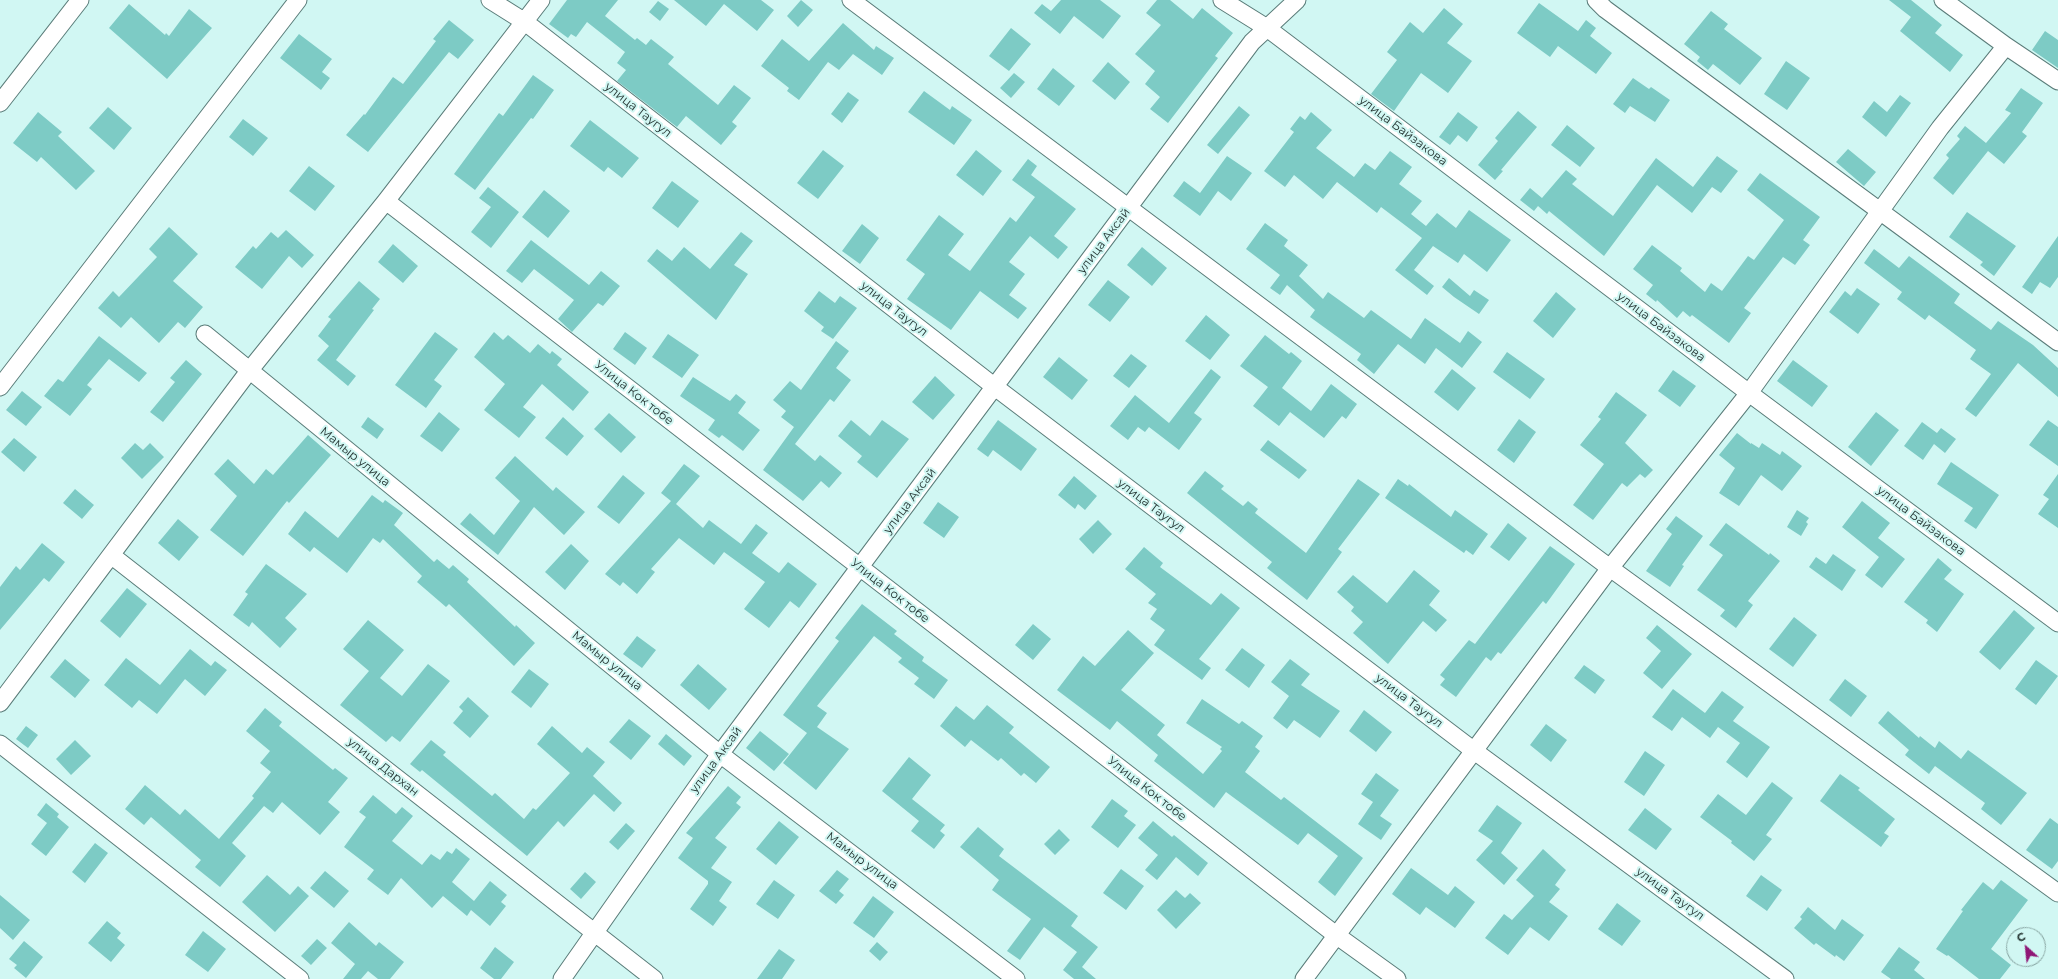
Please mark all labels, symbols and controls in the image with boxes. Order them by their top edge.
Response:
street label: улица Таугул [602,79,674,141]
street label: улица Байзакова [1356,93,1450,169]
street label: улица Аксай [1075,205,1133,277]
street label: улица Таугул [858,278,930,340]
street label: улица Байзакова [1614,289,1708,365]
street label: Улица Кок тобе [592,358,676,428]
street label: Мамыр улица [317,424,393,490]
street label: улица Аксай [881,465,939,537]
street label: улица Таугул [1114,476,1188,536]
street label: улица Байзакова [1874,483,1968,559]
street label: Улица Кок тобе [848,556,932,626]
street label: Мамыр улица [569,628,645,694]
street label: улица Таугул [1372,671,1446,731]
street label: улица Аксай [687,724,745,796]
street label: улица Дархан [345,735,421,799]
street label: Улица Кок тобе [1105,754,1189,824]
street label: Мамыр улица [823,829,901,893]
street label: улица Таугул [1633,864,1707,924]
north arrow [2006,927,2046,967]
text: С [2014,929,2028,945]

